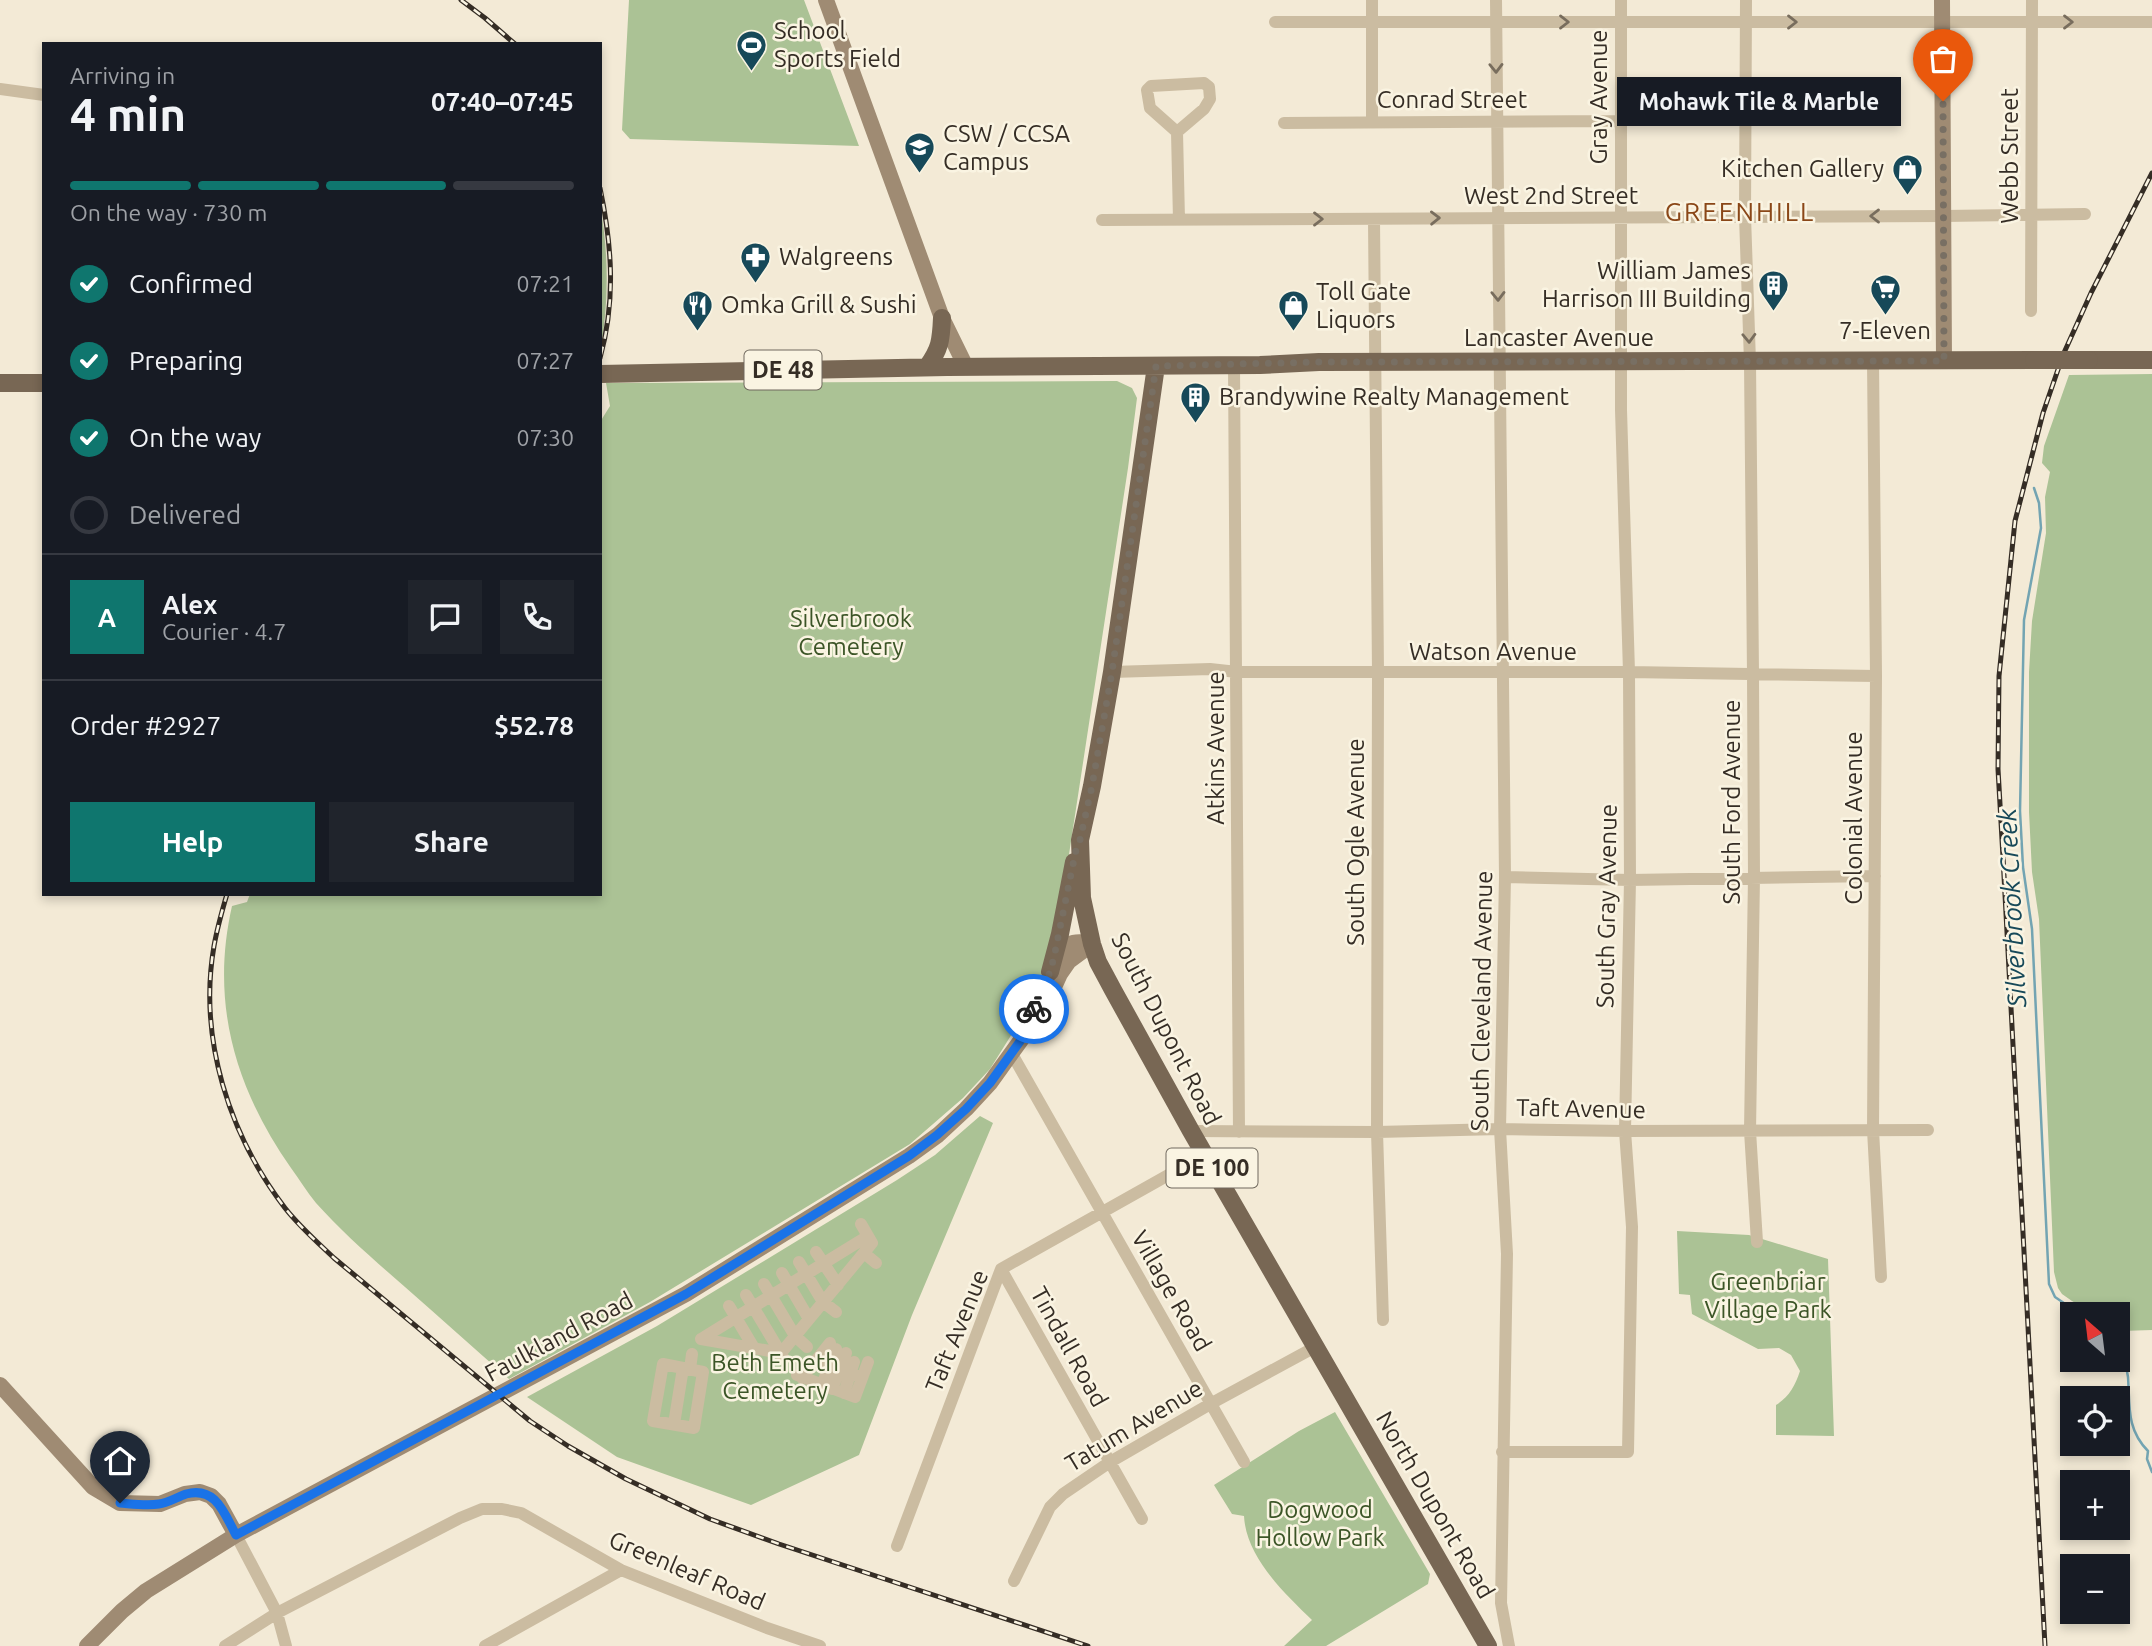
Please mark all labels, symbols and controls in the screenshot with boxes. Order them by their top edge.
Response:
one-way arrow [1559,14,1570,30]
one-way arrow [1787,14,1797,30]
one-way arrow [2063,14,2074,30]
place label: School Sports Field [774,17,901,72]
sports icon: School Sports Field [734,28,768,72]
street label: Gray Avenue [1585,29,1612,165]
pin [1913,29,1973,101]
icon: bag [1924,40,1962,78]
text: Arriving in [70,63,175,88]
one-way arrow [1488,63,1504,74]
callout: Mohawk Tile & Marble [1618,76,1901,126]
street label: Conrad Street [1377,86,1528,113]
text: 07:40–07:45 [431,87,574,116]
text: 4 min [70,88,186,140]
street label: Webb Street [1996,88,2023,224]
text: Mohawk Tile & Marble [1639,89,1879,114]
place label: CSW / CCSA Campus [943,120,1071,175]
school or university icon: CSW / CCSA Campus [903,131,937,175]
shop icon: Kitchen Gallery [1890,152,1924,196]
place label: Kitchen Gallery [1721,155,1884,182]
street label: West 2nd Street [1464,182,1639,209]
district label: GREENHILL [1665,197,1815,226]
text: On the way · 730 m [70,200,267,225]
one-way arrow [1870,208,1880,224]
one-way arrow [1431,210,1441,226]
one-way arrow [1313,211,1323,227]
pharmacy icon: Walgreens [739,240,773,284]
place label: Walgreens [779,243,893,270]
place label: William James Harrison III Building [1542,257,1751,312]
icon: check [70,265,108,303]
building icon: William James Harrison III Building [1757,268,1791,312]
text: Confirmed [129,269,253,298]
text: 07:21 [516,271,574,296]
supermarket icon: 7-Eleven [1868,272,1902,316]
place label: Toll Gate Liquors [1316,278,1411,333]
restaurant icon: Omka Grill & Sushi [681,288,715,332]
shop icon: Toll Gate Liquors [1276,289,1310,333]
one-way arrow [1490,290,1505,301]
place label: Omka Grill & Sushi [721,291,917,318]
place label: 7-Eleven [1839,317,1931,344]
street label: Lancaster Avenue [1464,324,1654,351]
one-way arrow [1742,332,1757,343]
icon: check [70,342,108,380]
text: Preparing [129,346,243,375]
text: 07:27 [516,348,574,373]
road number: DE 48 [744,350,822,390]
building icon: Brandywine Realty Management [1179,380,1213,424]
place label: Brandywine Realty Management [1219,383,1569,410]
icon: check [70,419,108,457]
text: On the way [129,423,261,452]
text: 07:30 [516,425,574,450]
text: Delivered [129,500,241,529]
button: chat [408,580,482,654]
button: phone [500,580,574,654]
text: Alex [162,590,217,619]
text: A [98,603,116,632]
park label: Silverbrook Cemetery [790,605,912,660]
text: Courier · 4.7 [162,619,286,644]
street label: Watson Avenue [1409,638,1577,665]
street label: Atkins Avenue [1202,671,1229,825]
street label: South Ford Avenue [1718,699,1745,905]
text: Order #2927 [70,711,221,740]
text: $52.78 [494,711,574,740]
street label: Colonial Avenue [1840,731,1867,905]
street label: South Ogle Avenue [1342,738,1369,946]
button: Help [70,802,315,882]
button: Share [329,802,574,882]
street label: South Gray Avenue [1591,804,1622,1008]
water label: Silverbrook Creek [1992,807,2031,1009]
street label: South Cleveland Avenue [1466,870,1497,1132]
street label: South Dupont Road [1106,928,1227,1129]
courier [999,974,1069,1044]
icon: bike [1015,990,1053,1028]
street label: Taft Avenue [1516,1094,1646,1123]
road number: DE 100 [1166,1148,1258,1188]
street label: Village Road [1126,1226,1217,1356]
street label: Taft Avenue [920,1266,993,1396]
park label: Greenbriar Village Park [1704,1268,1832,1323]
street label: Tindall Road [1025,1282,1114,1412]
street label: Faulkland Road [480,1286,637,1387]
north arrow [2060,1302,2130,1372]
map controls [2060,1302,2130,1624]
park label: Beth Emeth Cemetery [711,1349,839,1404]
street label: Tatum Avenue [1060,1374,1207,1477]
button: locate [2060,1386,2130,1456]
street label: North Dupont Road [1371,1406,1500,1603]
pin [90,1431,150,1503]
icon: home [101,1442,139,1480]
button: + [2060,1470,2130,1540]
park label: Dogwood Hollow Park [1255,1496,1385,1551]
street label: Greenleaf Road [605,1525,769,1616]
button: − [2060,1554,2130,1624]

